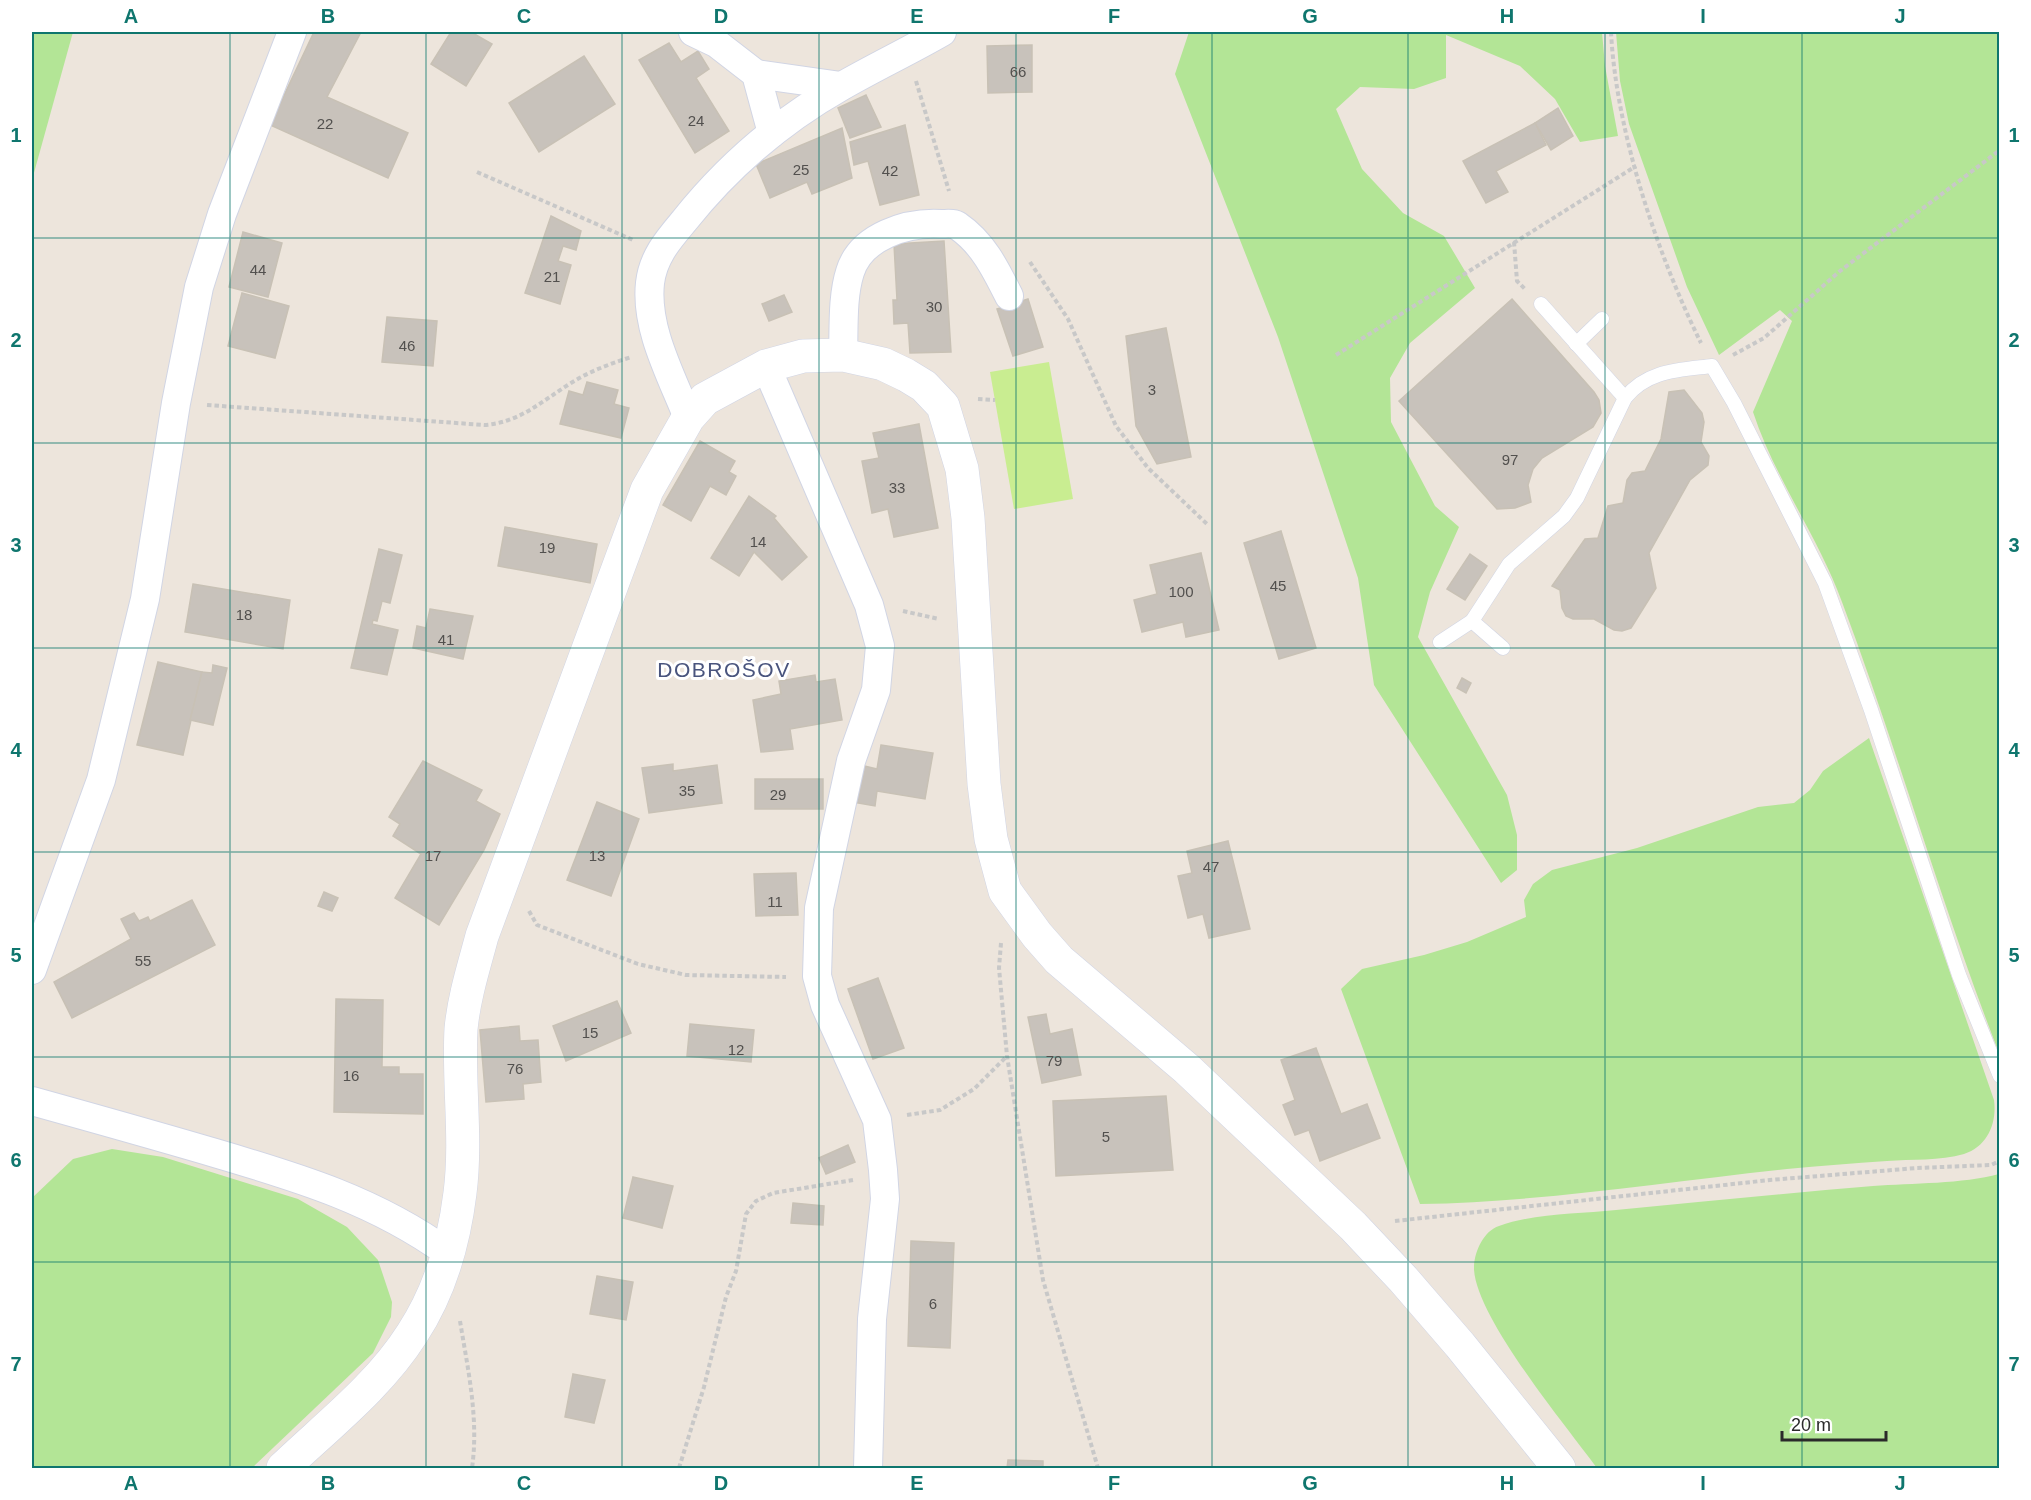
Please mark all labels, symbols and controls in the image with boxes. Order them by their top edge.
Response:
text: A [124,5,138,27]
text: B [321,5,335,27]
text: C [517,5,531,27]
text: D [714,5,728,27]
text: E [910,5,924,27]
text: F [1108,5,1120,27]
text: G [1302,5,1318,27]
text: H [1500,5,1514,27]
text: I [1700,5,1706,27]
text: J [1894,5,1906,27]
house number: 66 [1010,63,1026,80]
house number: 24 [688,112,704,129]
house number: 22 [317,115,333,132]
text: 1 [10,124,22,146]
text: 1 [2008,124,2020,146]
house number: 25 [793,161,809,178]
house number: 42 [882,162,898,179]
house number: 44 [250,261,266,278]
house number: 21 [544,268,560,285]
house number: 30 [926,298,942,315]
text: 2 [10,329,22,351]
text: 2 [2008,329,2020,351]
house number: 46 [399,337,415,354]
house number: 3 [1148,381,1156,398]
house number: 97 [1502,451,1518,468]
house number: 33 [889,479,905,496]
house number: 14 [750,533,766,550]
text: 3 [10,534,22,556]
text: 3 [2008,534,2020,556]
house number: 19 [539,539,555,556]
house number: 45 [1270,577,1286,594]
house number: 100 [1168,583,1194,600]
house number: 18 [236,606,252,623]
house number: 41 [438,631,454,648]
district label: DOBROŠOV [657,658,791,681]
text: 4 [10,739,22,761]
text: 4 [2008,739,2020,761]
house number: 35 [679,782,695,799]
house number: 29 [770,786,786,803]
house number: 17 [425,847,441,864]
house number: 13 [589,847,605,864]
house number: 47 [1203,858,1219,875]
house number: 11 [767,893,783,910]
text: 5 [10,944,22,966]
text: 5 [2008,944,2020,966]
house number: 55 [135,952,151,969]
house number: 15 [582,1024,598,1041]
house number: 12 [728,1041,744,1058]
house number: 79 [1046,1052,1062,1069]
house number: 76 [507,1060,523,1077]
house number: 16 [343,1067,359,1084]
house number: 5 [1102,1128,1110,1145]
text: 6 [10,1149,22,1171]
text: 6 [2008,1149,2020,1171]
house number: 6 [929,1295,937,1312]
text: 7 [10,1353,22,1375]
text: 7 [2008,1353,2020,1375]
scale bar [1782,1404,1886,1442]
text: 20 m [1791,1415,1831,1435]
text: A [124,1472,138,1494]
text: B [321,1472,335,1494]
text: C [517,1472,531,1494]
text: D [714,1472,728,1494]
text: E [910,1472,924,1494]
text: F [1108,1472,1120,1494]
text: G [1302,1472,1318,1494]
text: H [1500,1472,1514,1494]
text: I [1700,1472,1706,1494]
text: J [1894,1472,1906,1494]

